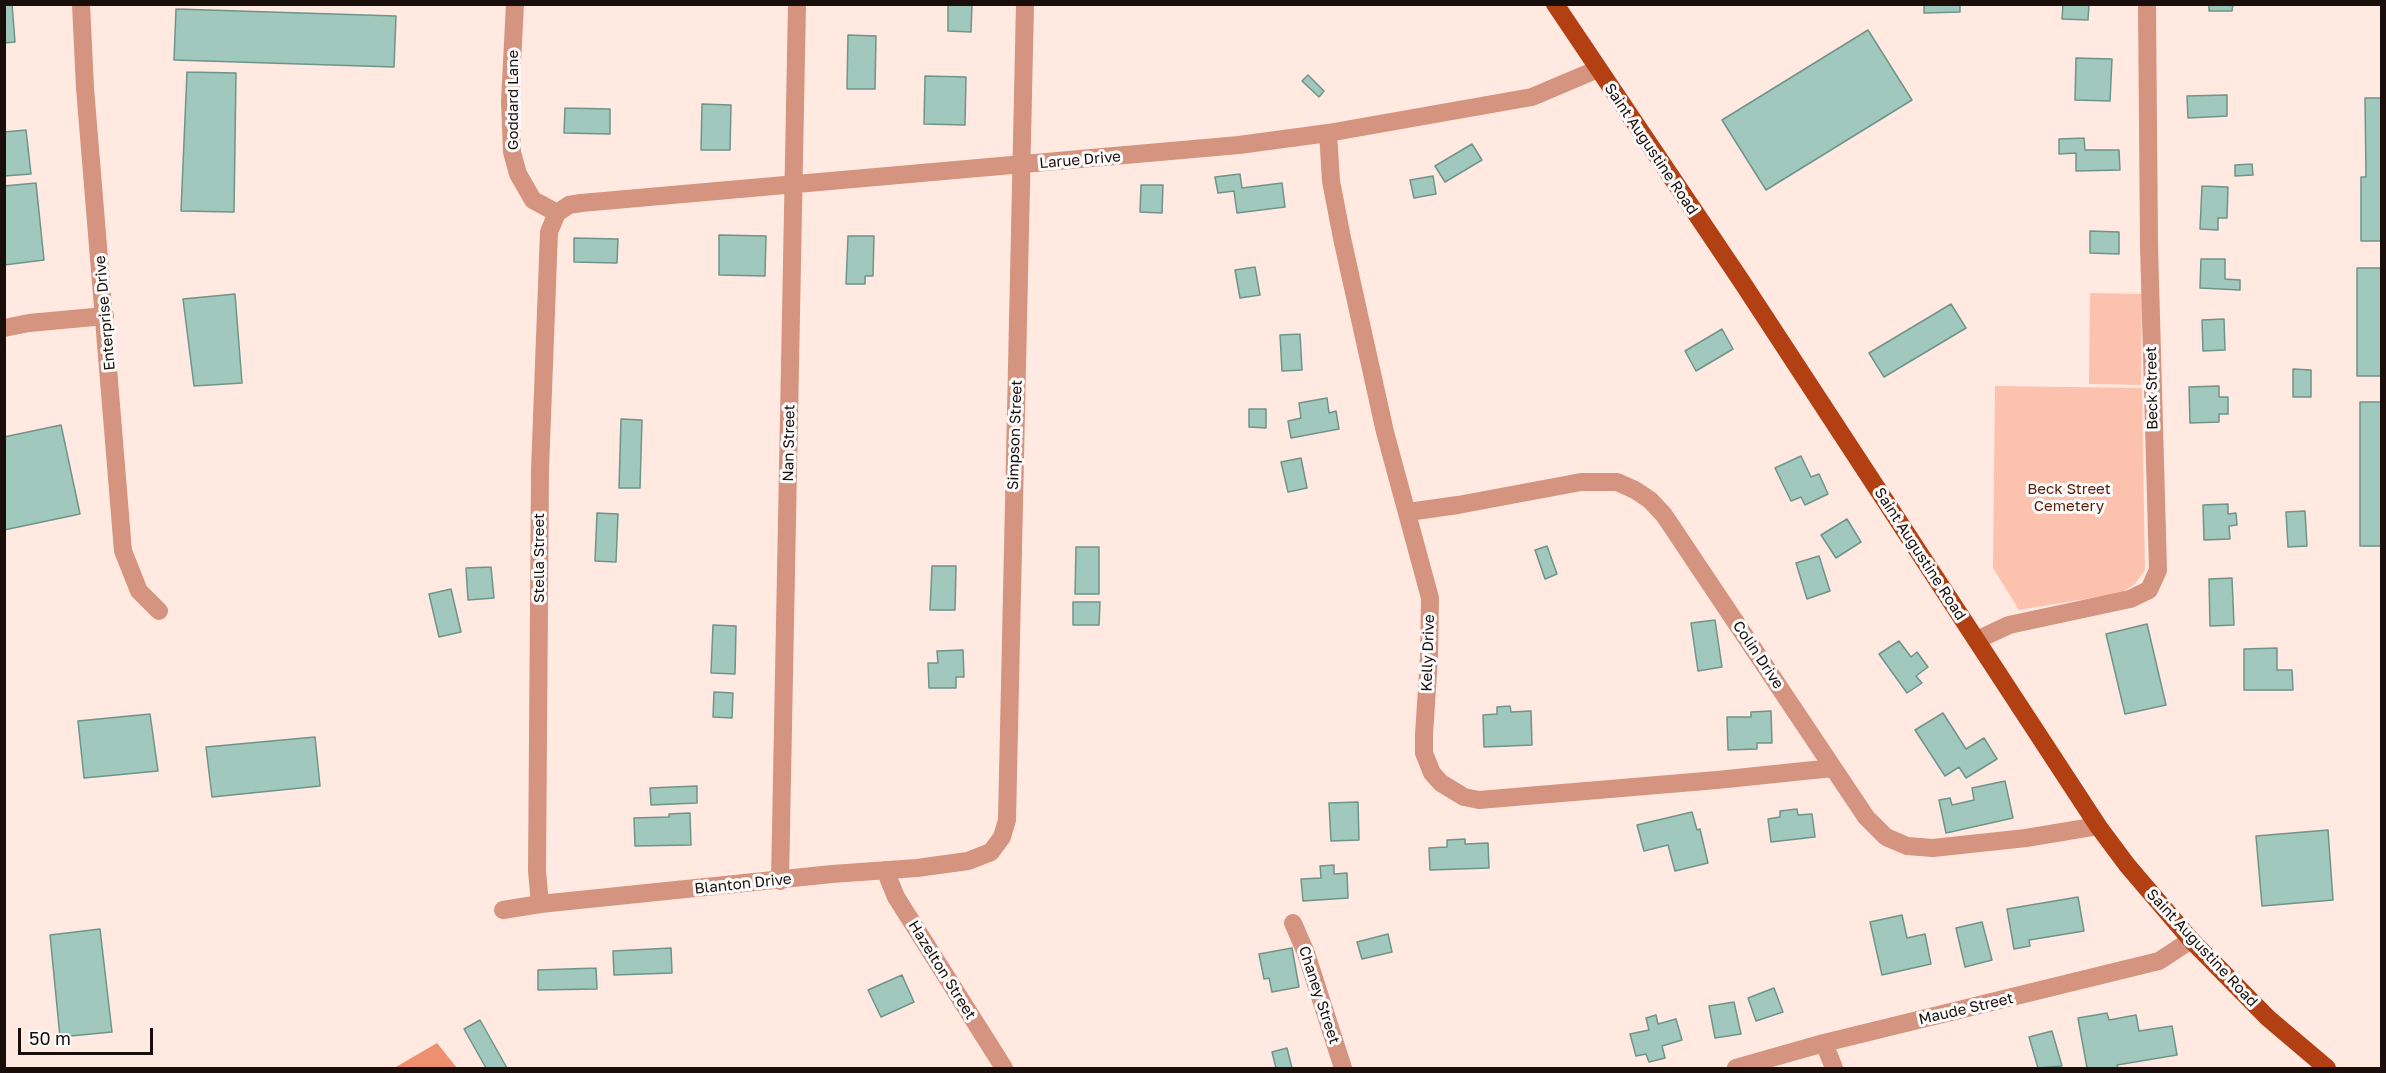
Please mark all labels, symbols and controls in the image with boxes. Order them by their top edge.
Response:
street label: Goddard Lane [504,50,522,150]
street label: Saint Augustine Road [1600,80,1702,218]
street label: Larue Drive [1039,147,1121,173]
street label: Enterprise Drive [91,255,119,371]
street label: Beck Street [2142,346,2162,430]
street label: Simpson Street [1004,379,1026,491]
street label: Nan Street [779,404,799,482]
park label: Beck Street Cemetery [2027,480,2111,515]
street label: Saint Augustine Road [1870,484,1970,624]
street label: Stella Street [530,513,548,603]
street label: Kelly Drive [1418,614,1438,692]
street label: Colin Drive [1729,618,1787,692]
street label: Blanton Drive [694,870,792,898]
street label: Saint Augustine Road [2143,885,2261,1011]
street label: Hazelton Street [904,917,980,1023]
street label: Chaney Street [1295,944,1343,1046]
street label: Maude Street [1917,989,2015,1029]
scale bar [21,1016,156,1054]
text: 50 m [29,1027,71,1049]

